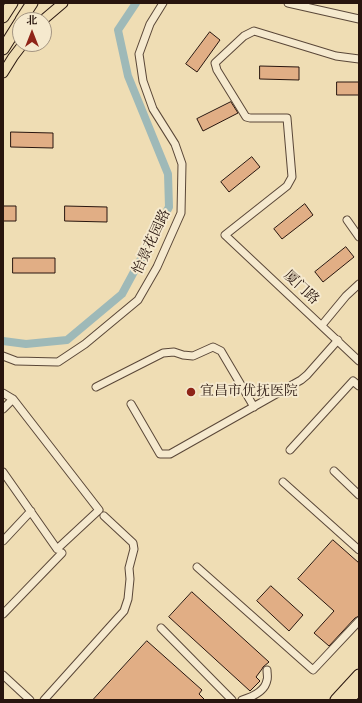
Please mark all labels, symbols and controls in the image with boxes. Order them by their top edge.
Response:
north arrow [12,12,52,52]
text: 北 [27,14,38,28]
street label: 怡景花园路 [130,207,174,277]
street label: 厦门路 [280,268,322,308]
place label: 宜昌市优抚医院 [200,384,298,400]
marker: 宜昌市优抚医院 [185,386,197,398]

